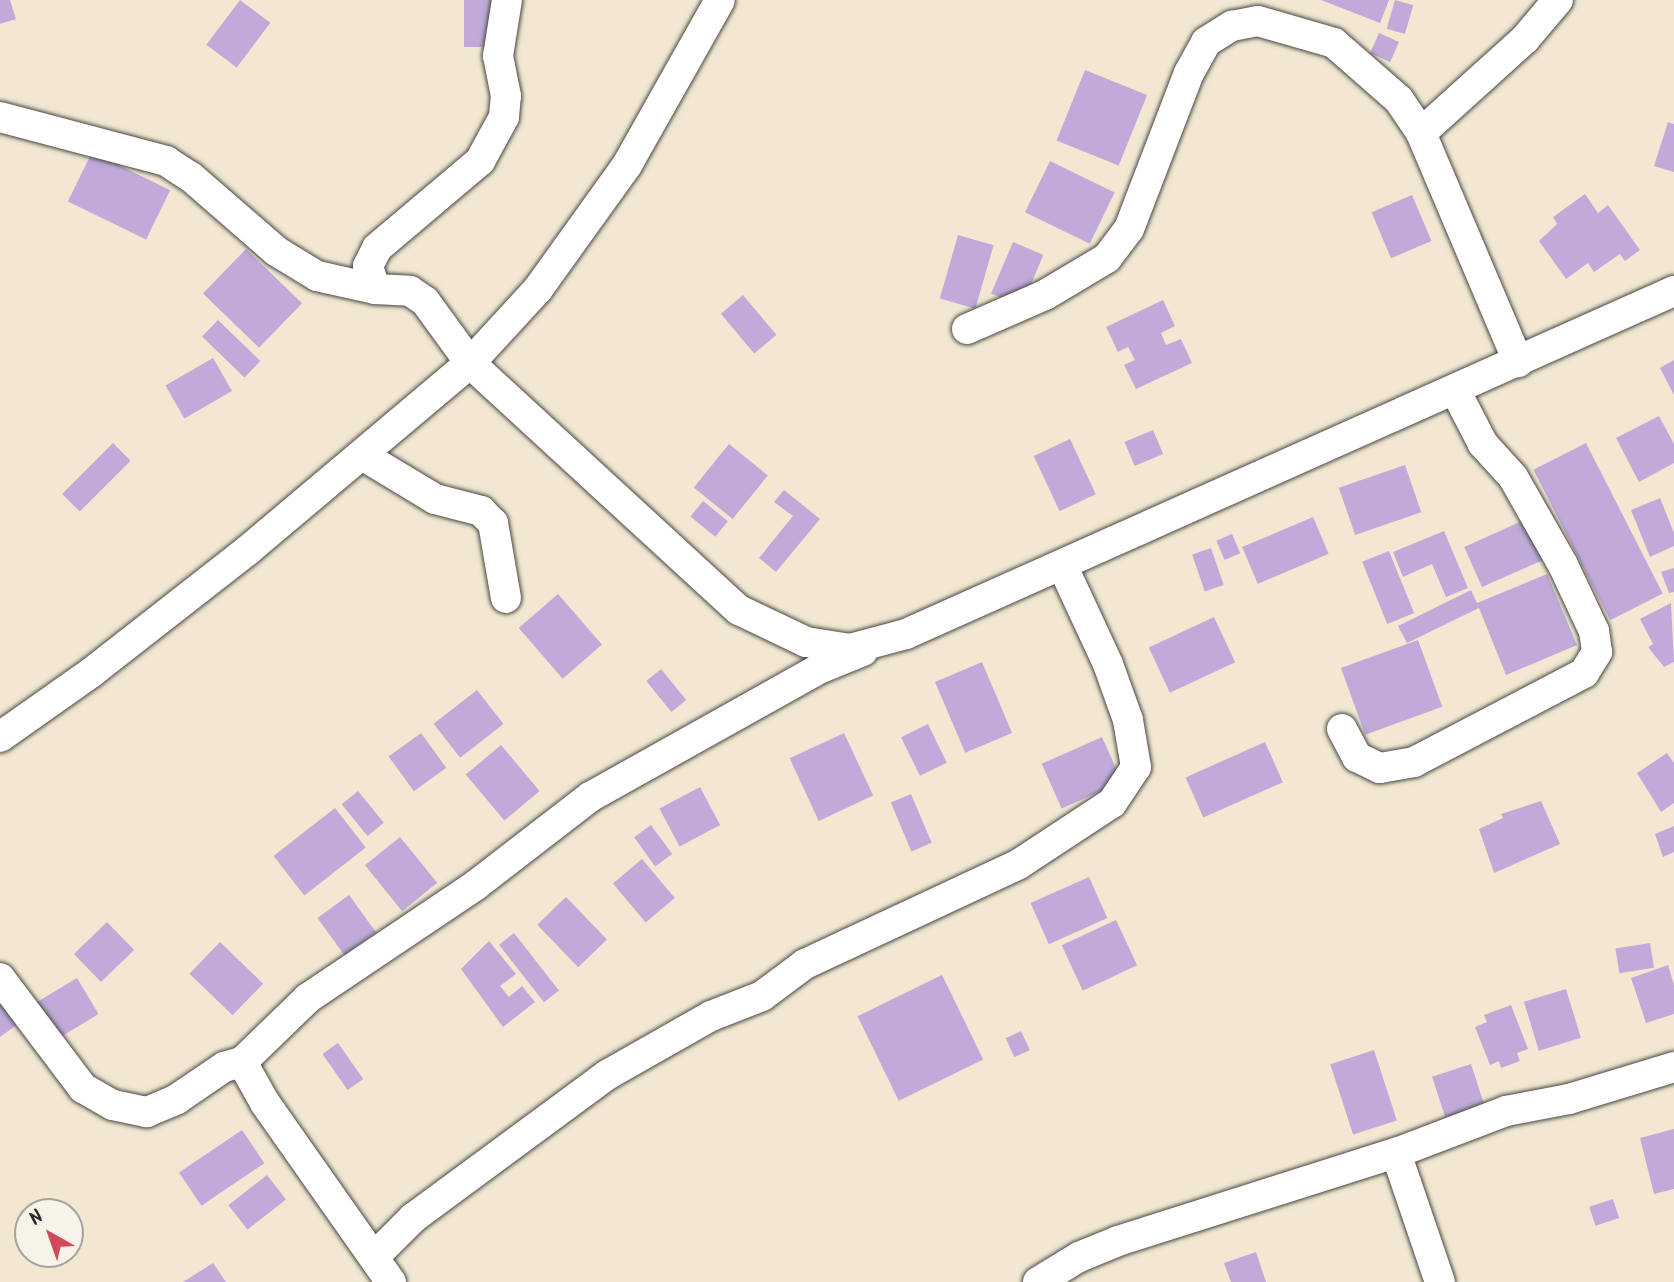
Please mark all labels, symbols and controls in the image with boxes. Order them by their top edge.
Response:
north arrow [14,1198,84,1268]
text: N [23,1203,51,1234]

